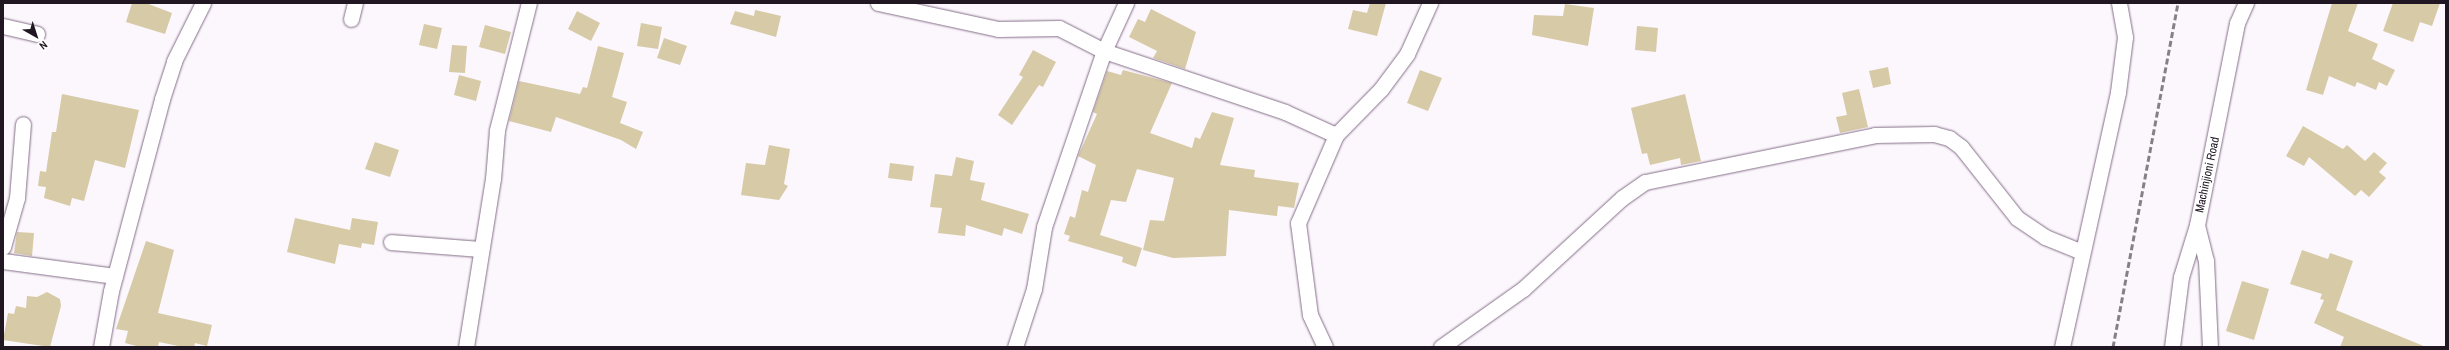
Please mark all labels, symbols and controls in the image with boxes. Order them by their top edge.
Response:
north arrow [16,16,56,56]
text: N [37,38,50,53]
street label: Machinjioni Road [2193,136,2223,214]

